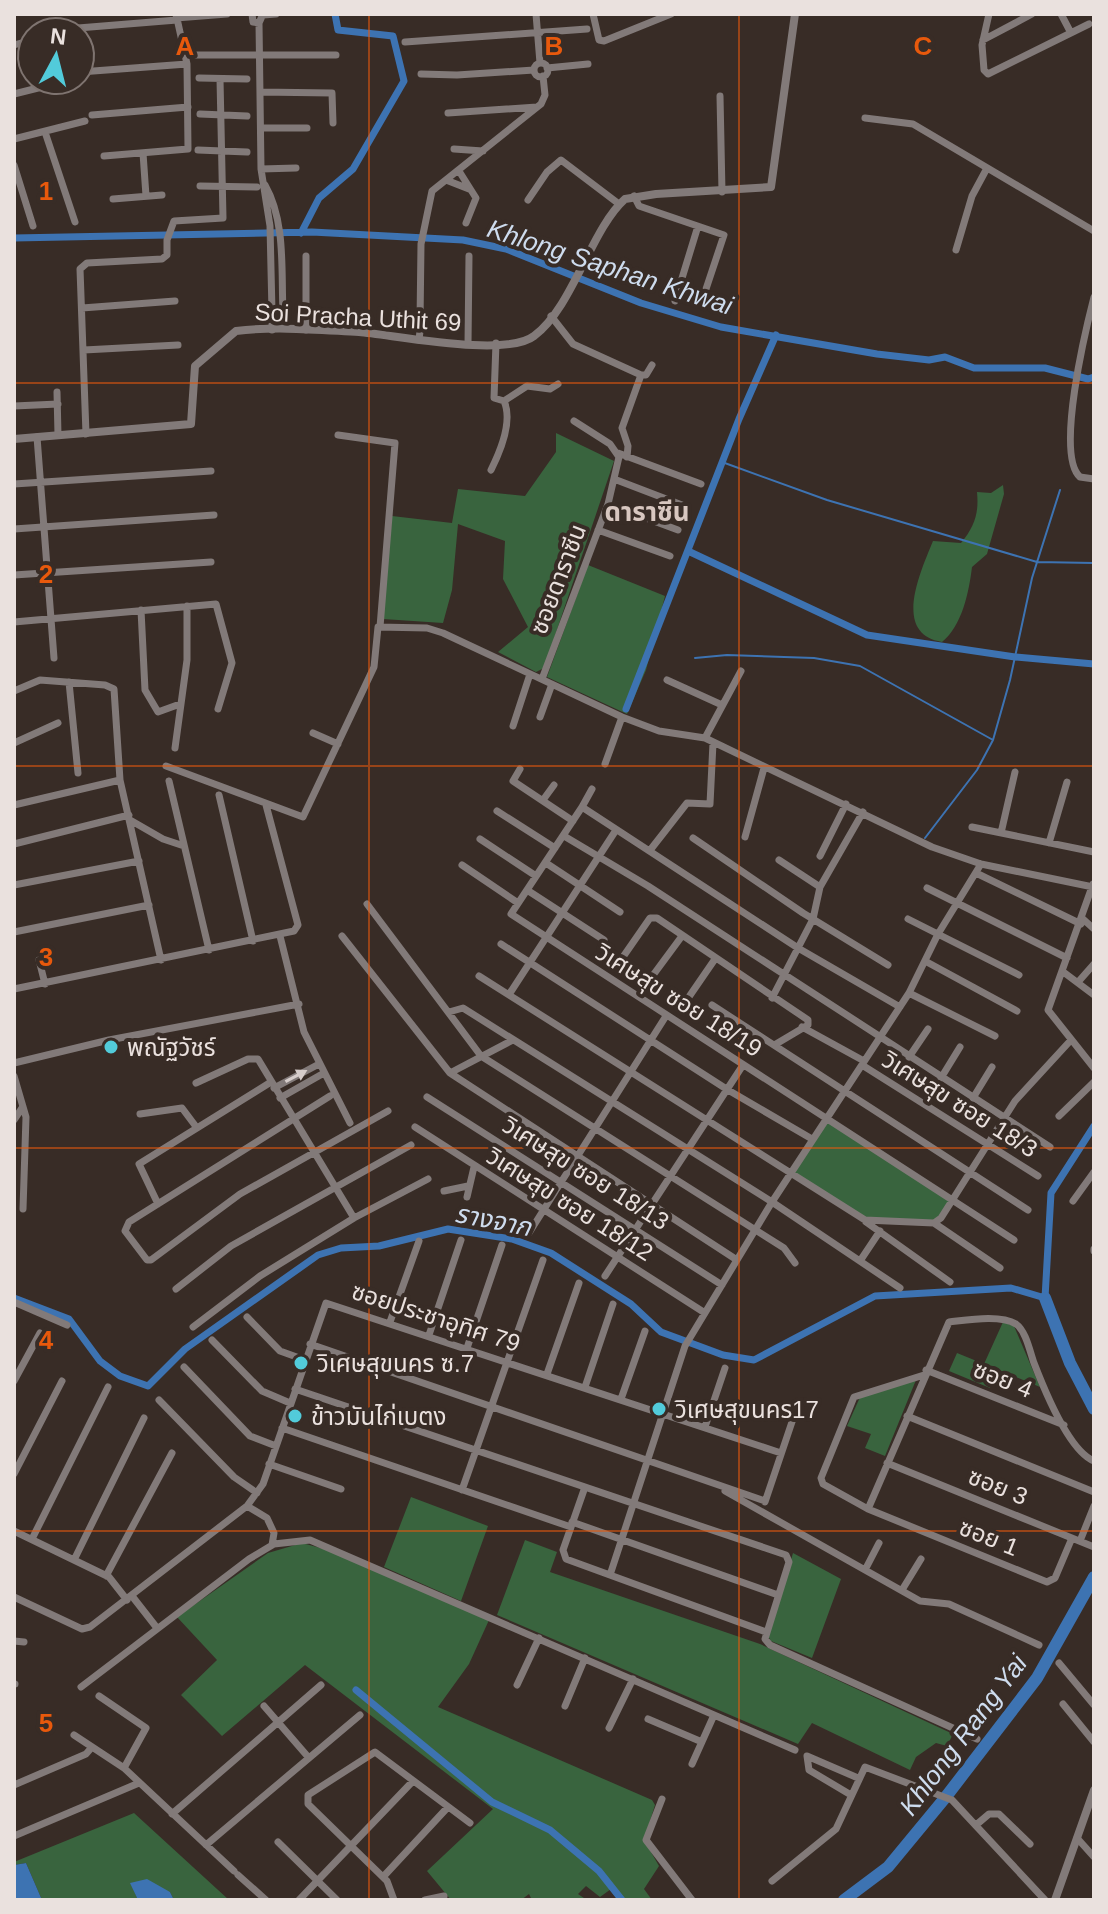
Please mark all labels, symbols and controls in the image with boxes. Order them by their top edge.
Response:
north arrow [16,16,96,96]
text: N [49,23,68,50]
text: A [176,31,195,61]
text: B [545,31,563,61]
text: C [914,31,933,61]
text: 1 [39,176,53,206]
water label: Khlong Saphan Khwai [484,213,737,321]
street label: Soi Pracha Uthit 69 [254,298,462,336]
district label: ดาราซีน [604,497,690,527]
street label: ซอยดาราซีน [525,520,591,638]
text: 2 [39,559,53,589]
street label: วิเศษสุข ซอย 18/19 [589,938,767,1064]
text: 3 [39,942,53,972]
place label: พณัฐวัชร์ [127,1034,217,1061]
marker: พณัฐวัชร์ [102,1038,120,1056]
street label: วิเศษสุข ซอย 18/3 [876,1045,1042,1164]
one-way arrow [285,1069,308,1082]
street label: วิเศษสุข ซอย 18/13 [496,1111,674,1237]
street label: วิเศษสุข ซอย 18/12 [480,1142,658,1268]
water label: รางจาก [452,1198,535,1242]
street label: ซอยประชาอุทิศ 79 [348,1277,524,1359]
text: 4 [39,1325,54,1355]
place label: วิเศษสุขนคร ซ.7 [316,1350,474,1379]
marker: วิเศษสุขนคร ซ.7 [292,1354,310,1372]
street label: ซอย 4 [969,1355,1037,1403]
place label: วิเศษสุขนคร17 [674,1396,819,1425]
marker: วิเศษสุขนคร17 [650,1400,668,1418]
place label: ข้าวมันไก่เบตง [311,1403,446,1430]
marker: ข้าวมันไก่เบตง [286,1407,304,1425]
street label: ซอย 3 [964,1462,1032,1510]
street label: ซอย 1 [955,1513,1023,1561]
water label: Khlong Rang Yai [893,1648,1034,1821]
text: 5 [39,1708,53,1738]

